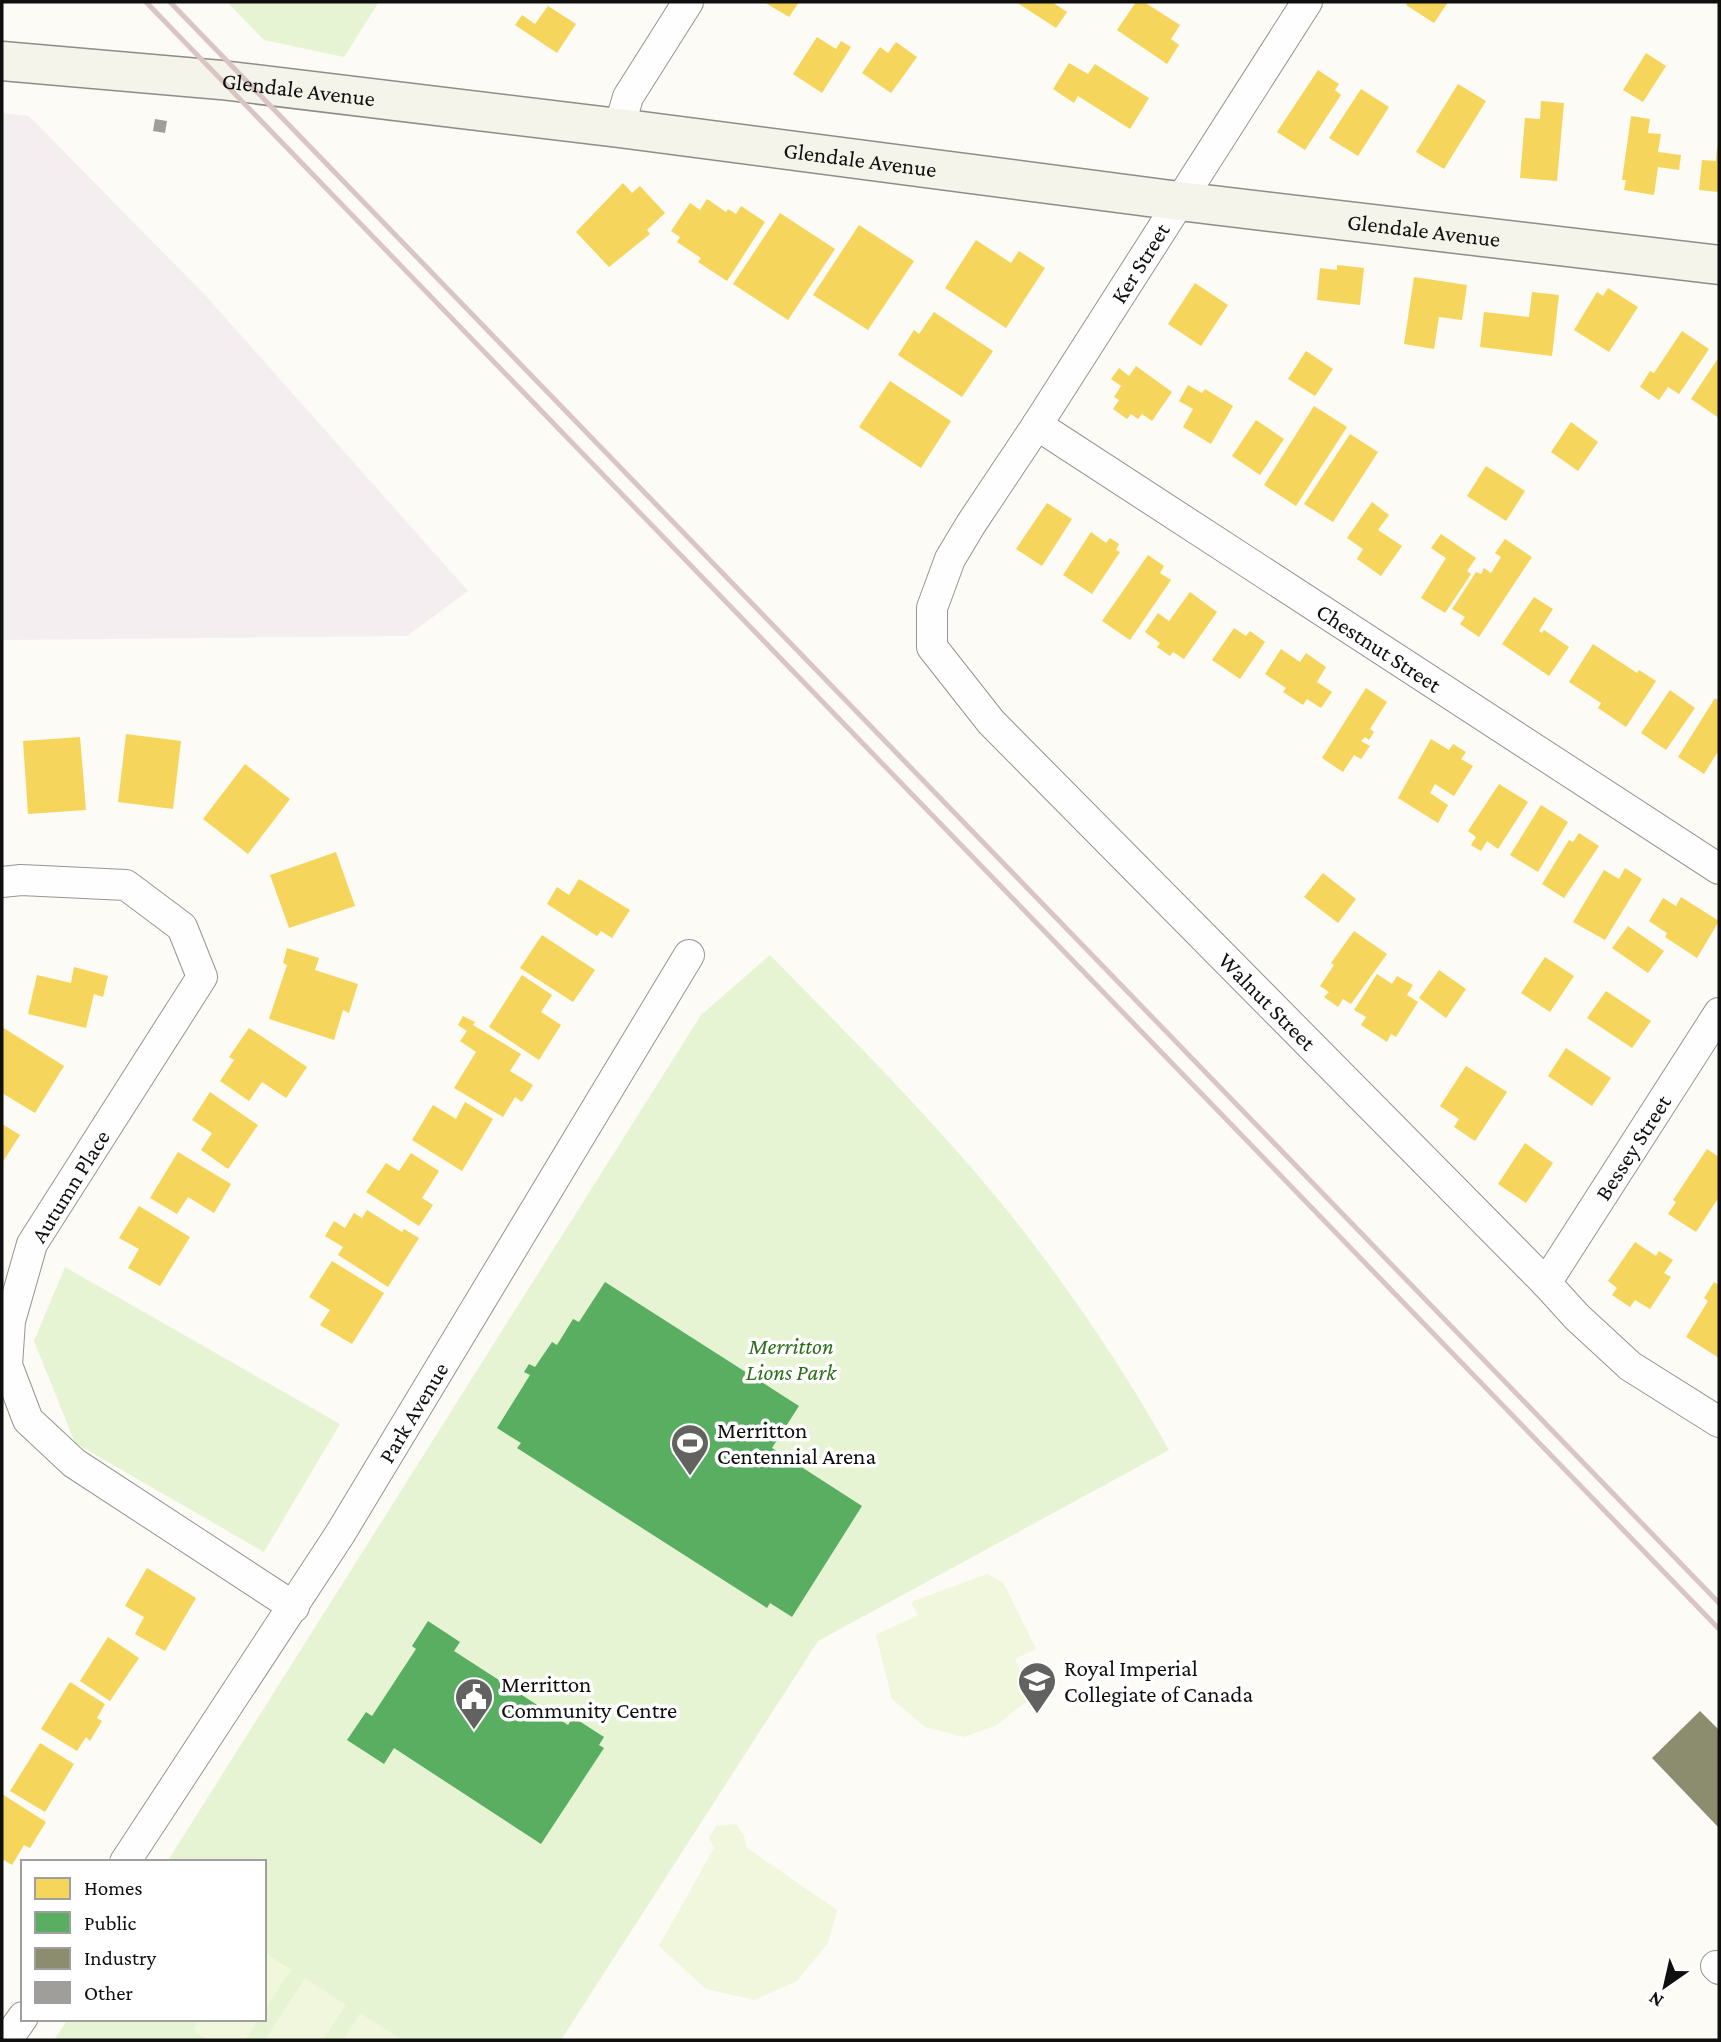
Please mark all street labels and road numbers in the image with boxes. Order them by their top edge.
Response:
street label: Glendale Avenue [221,67,377,111]
street label: Glendale Avenue [782,137,938,182]
street label: Glendale Avenue [1346,208,1502,252]
street label: Ker Street [1105,218,1175,308]
street label: Chestnut Street [1312,598,1446,698]
street label: Walnut Street [1213,947,1321,1056]
street label: Bessey Street [1590,1090,1676,1205]
street label: Autumn Place [25,1125,115,1247]
street label: Park Avenue [373,1357,454,1468]

